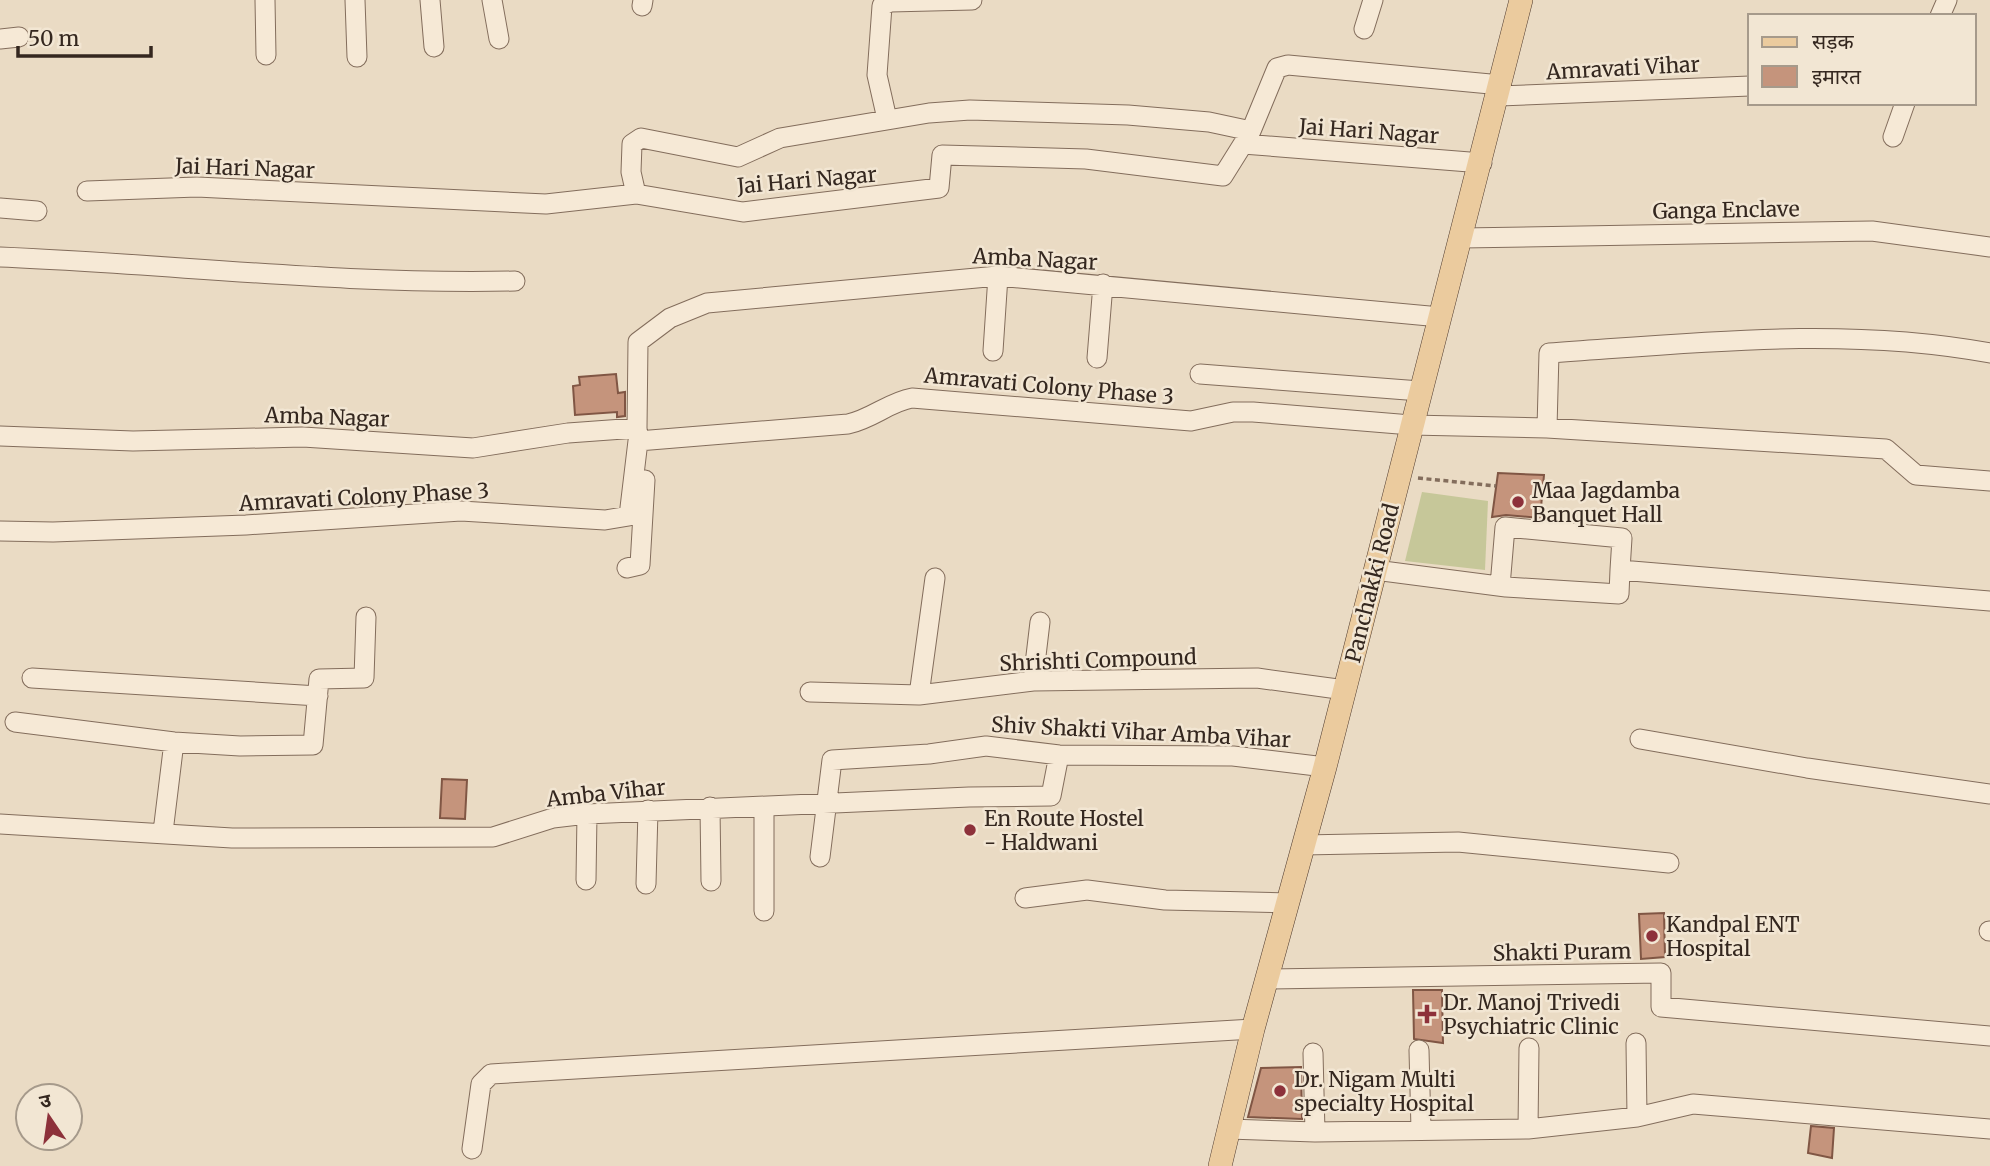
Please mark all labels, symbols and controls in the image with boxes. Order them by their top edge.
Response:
scale bar [18,14,150,58]
legend [1748,14,1976,105]
text: 50 m [28,25,79,52]
text: सड़क [1812,28,1854,55]
street label: Amravati Vihar [1544,50,1701,86]
text: इमारत [1812,63,1862,90]
street label: Jai Hari Nagar [1297,113,1440,149]
street label: Jai Hari Nagar [174,152,315,184]
street label: Jai Hari Nagar [735,160,878,200]
street label: Ganga Enclave [1652,195,1800,225]
street label: Amba Nagar [971,242,1098,276]
street label: Amravati Colony Phase 3 [922,362,1175,410]
street label: Amba Nagar [263,401,390,433]
street label: Amravati Colony Phase 3 [237,477,490,517]
place label: Maa Jagdamba Banquet Hall [1532,477,1680,528]
marker: Maa Jagdamba Banquet Hall [1510,494,1526,510]
street label: Panchakki Road [1339,500,1405,665]
street label: Shrishti Compound [999,643,1198,677]
street label: Shiv Shakti Vihar Amba Vihar [990,711,1292,753]
street label: Amba Vihar [544,773,667,813]
place label: En Route Hostel - Haldwani [984,805,1144,856]
marker: En Route Hostel - Haldwani [962,822,978,838]
place label: Kandpal ENT Hospital [1666,911,1800,962]
marker: Kandpal ENT Hospital [1644,928,1660,944]
street label: Shakti Puram [1492,937,1632,967]
place label: Dr. Manoj Trivedi Psychiatric Clinic [1443,989,1620,1040]
marker: Dr. Manoj Trivedi Psychiatric Clinic [1417,1004,1437,1024]
place label: Dr. Nigam Multi specialty Hospital [1294,1066,1474,1117]
north arrow [14,1082,84,1152]
marker: Dr. Nigam Multi specialty Hospital [1272,1083,1288,1099]
text: उ [37,1087,54,1113]

